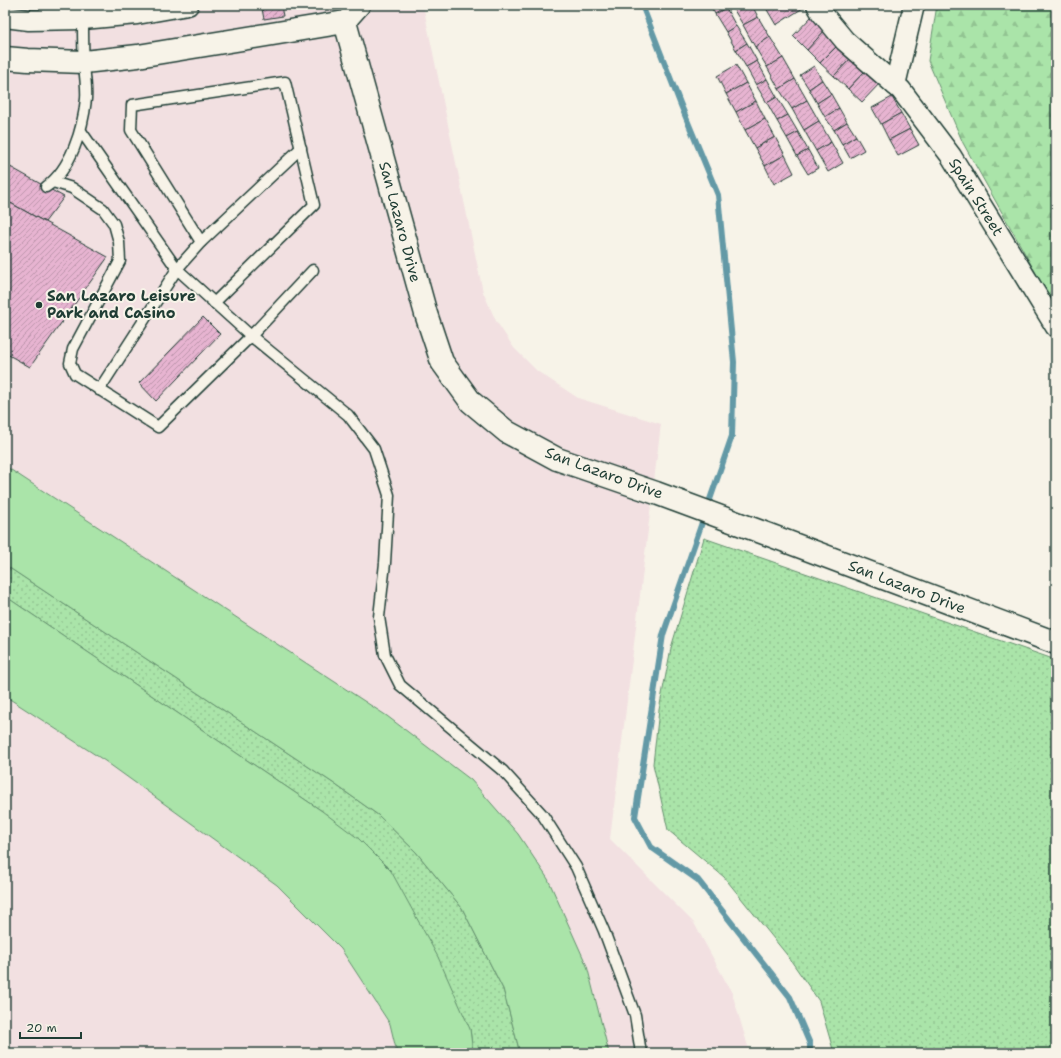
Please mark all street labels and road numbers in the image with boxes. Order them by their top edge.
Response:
street label: Spain Street [944,154,1008,240]
street label: San Lazaro Drive [374,159,426,285]
street label: San Lazaro Drive [542,442,666,504]
street label: San Lazaro Drive [845,555,969,619]

